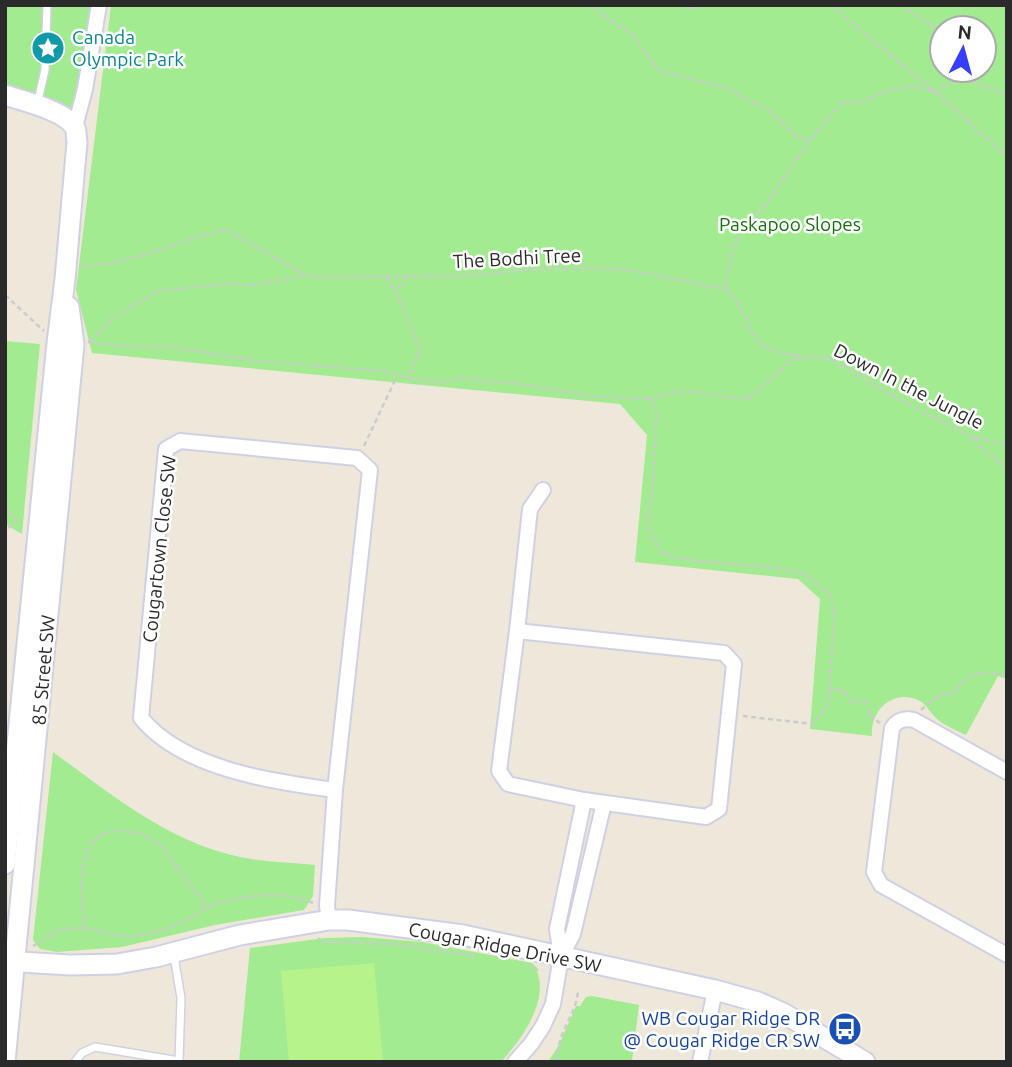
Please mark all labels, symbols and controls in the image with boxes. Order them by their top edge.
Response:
north arrow [928,14,998,84]
text: N [957,20,973,44]
place label: Canada Olympic Park [72,26,184,70]
place icon: Canada Olympic Park [29,29,67,67]
park label: Paskapoo Slopes [719,213,861,235]
street label: The Bodhi Tree [452,244,582,272]
street label: Down In the Jungle [830,339,988,433]
street label: Cougartown Close SW [138,454,180,644]
street label: 85 Street SW [27,614,59,726]
street label: Cougar Ridge Drive SW [407,918,603,976]
place label: WB Cougar Ridge DR @ Cougar Ridge CR SW [623,1007,820,1051]
bus stop icon: WB Cougar Ridge DR @ Cougar Ridge CR SW [826,1010,864,1048]

